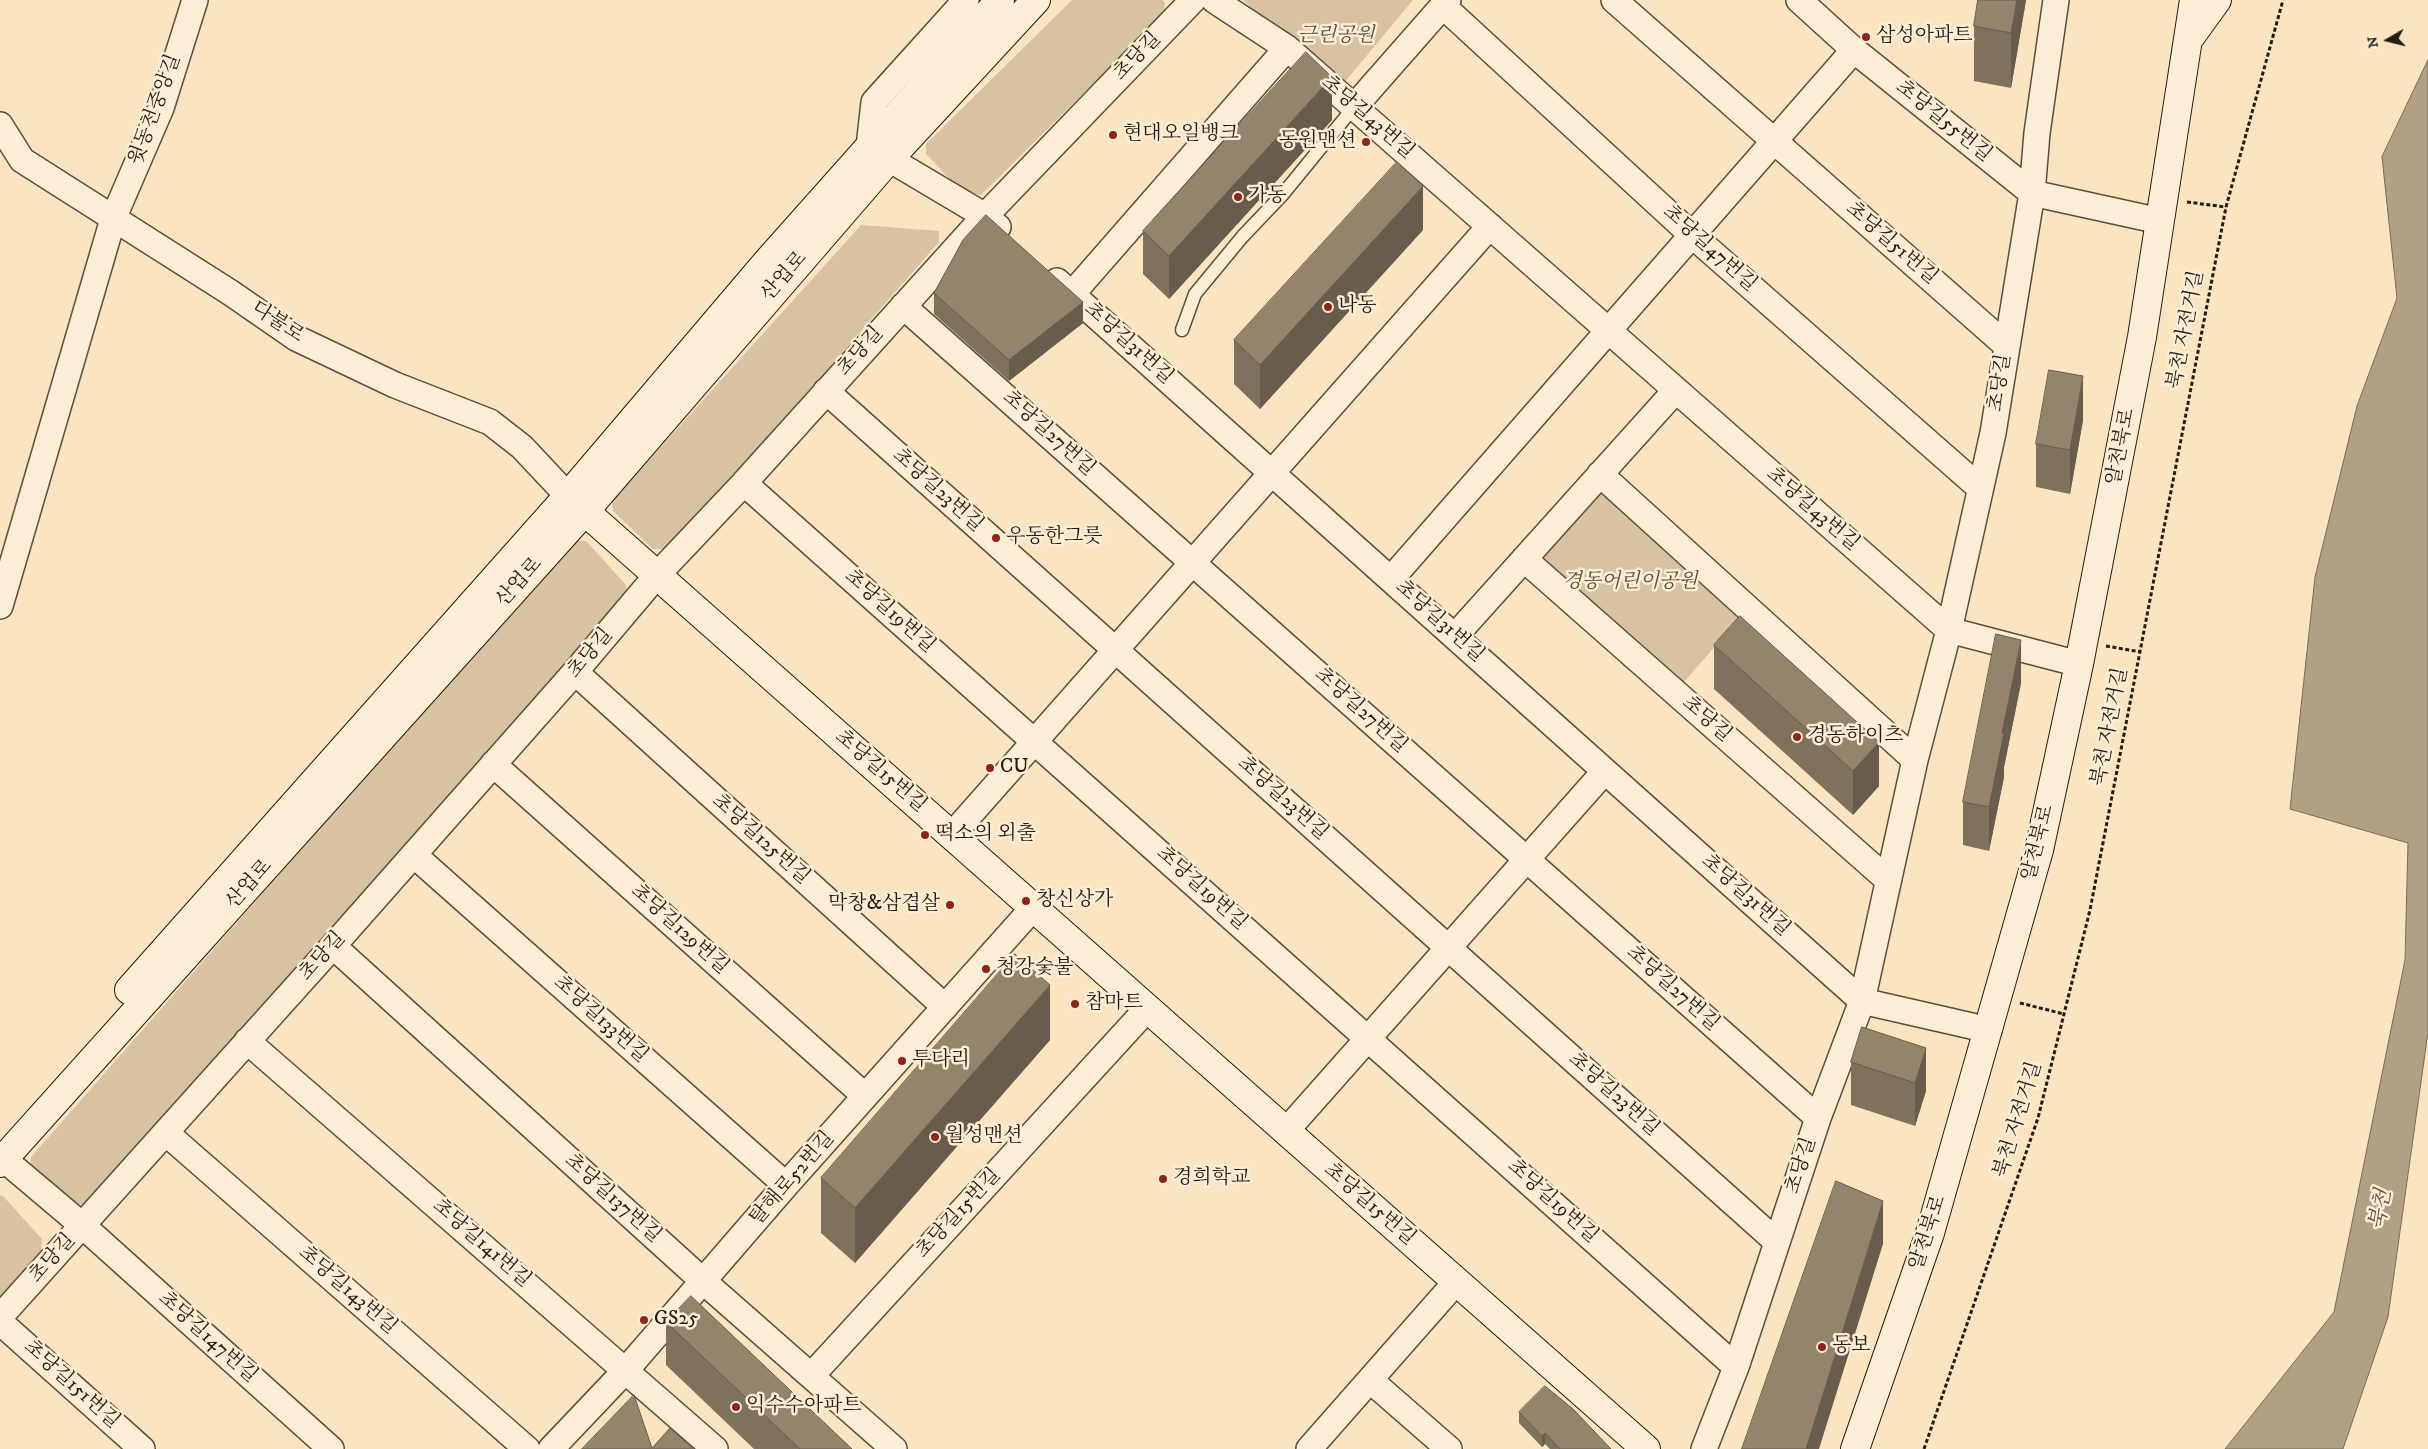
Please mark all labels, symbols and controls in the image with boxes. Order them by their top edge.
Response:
north arrow [2363,15,2413,65]
park label: 근린공원 [1297,25,1375,49]
place label: 삼성아파트 [1876,25,1973,49]
street label: 초당길 [1109,28,1167,86]
marker: 삼성아파트 [1860,31,1872,43]
text: N [2363,35,2383,49]
street label: 윗동천중앙길 [125,51,187,169]
street label: 초당길43번길 [1316,71,1418,165]
street label: 초당길55번길 [1890,76,1996,168]
place label: 현대오일뱅크 [1123,123,1239,147]
marker: 현대오일뱅크 [1107,129,1119,141]
place label: 동원맨션 [1279,130,1356,154]
marker: 동원맨션 [1360,136,1372,148]
place label: 가동 [1248,185,1287,209]
marker: 가동 [1232,191,1244,203]
street label: 초당길51번길 [1840,198,1942,290]
street label: 초당길47번길 [1657,201,1761,297]
street label: 산업로 [757,247,813,307]
street label: 북천 자전거길 [2164,269,2210,391]
place label: 나동 [1338,295,1377,319]
street label: 다불로 [246,297,308,349]
street label: 초당길31번길 [1079,298,1177,390]
marker: 나동 [1322,301,1334,313]
street label: 초당길 [833,322,889,382]
street label: 초당길 [1985,352,2017,414]
street label: 초당길27번길 [997,386,1099,482]
street label: 알천북로 [2103,407,2141,487]
street label: 초당길23번길 [887,444,987,538]
street label: 초당길43번길 [1761,463,1863,557]
place label: 우동한그릇 [1006,526,1103,550]
marker: 우동한그릇 [990,532,1002,544]
street label: 산업로 [492,553,548,613]
street label: 초당길19번길 [839,565,939,659]
park label: 경동어린이공원 [1562,571,1698,595]
street label: 초당길31번길 [1390,576,1488,668]
street label: 초당길 [563,624,619,684]
street label: 초당길27번길 [1309,663,1411,759]
street label: 북천 자전거길 [2088,666,2134,788]
street label: 초당길 [1676,692,1736,748]
place label: 경동하이츠 [1807,725,1904,749]
street label: 초당길15번길 [829,726,931,818]
marker: 경동하이츠 [1791,731,1803,743]
street label: 초당길23번길 [1232,752,1332,846]
place label: CU [1000,756,1029,780]
marker: CU [984,762,996,774]
street label: 초당길125번길 [706,790,814,890]
street label: 알천북로 [2018,803,2060,883]
place label: 떡소의 외출 [935,823,1036,847]
marker: 떡소의 외출 [919,829,931,841]
street label: 초당길19번길 [1151,842,1251,936]
street label: 초당길31번길 [1696,850,1794,942]
street label: 산업로 [222,855,278,915]
street label: 초당길129번길 [625,880,733,980]
place label: 창신상가 [1036,889,1113,913]
place label: 막창&삼겹살 [828,893,940,917]
marker: 창신상가 [1020,895,1032,907]
marker: 막창&삼겹살 [944,899,956,911]
street label: 초당길 [295,927,351,987]
street label: 초당길27번길 [1621,941,1723,1037]
place label: 청강숯불 [996,957,1073,981]
marker: 청강숯불 [980,963,992,975]
street label: 초당길133번길 [548,971,652,1069]
place label: 참마트 [1085,992,1143,1016]
marker: 참마트 [1069,998,1081,1010]
street label: 초당길23번길 [1563,1048,1663,1142]
place label: 투다리 [912,1049,970,1073]
marker: 투다리 [896,1055,908,1067]
street label: 북천 자전거길 [1990,1059,2048,1181]
place label: 월성맨션 [945,1125,1022,1149]
street label: 탈해로52번길 [746,1127,840,1231]
marker: 월성맨션 [929,1131,941,1143]
street label: 초당길 [1782,1135,1822,1197]
street label: 초당길137번길 [559,1149,665,1249]
street label: 초당길19번길 [1502,1155,1602,1249]
street label: 초당길15번길 [1318,1159,1420,1251]
street label: 초당길15번길 [911,1164,1007,1264]
place label: 경희학교 [1173,1167,1250,1191]
marker: 경희학교 [1157,1173,1169,1185]
water label: 북천 [2366,1188,2398,1232]
street label: 알천북로 [1906,1193,1952,1273]
street label: 초당길141번길 [427,1195,535,1293]
street label: 초당길 [25,1229,81,1289]
street label: 초당길143번길 [293,1242,401,1340]
street label: 초당길147번길 [152,1287,262,1389]
place label: GS25 [654,1308,698,1332]
marker: GS25 [638,1314,650,1326]
place label: 동보 [1832,1335,1871,1359]
street label: 초당길151번길 [18,1336,124,1434]
marker: 동보 [1816,1341,1828,1353]
place label: 익수수아파트 [746,1395,862,1419]
marker: 익수수아파트 [730,1401,742,1413]

